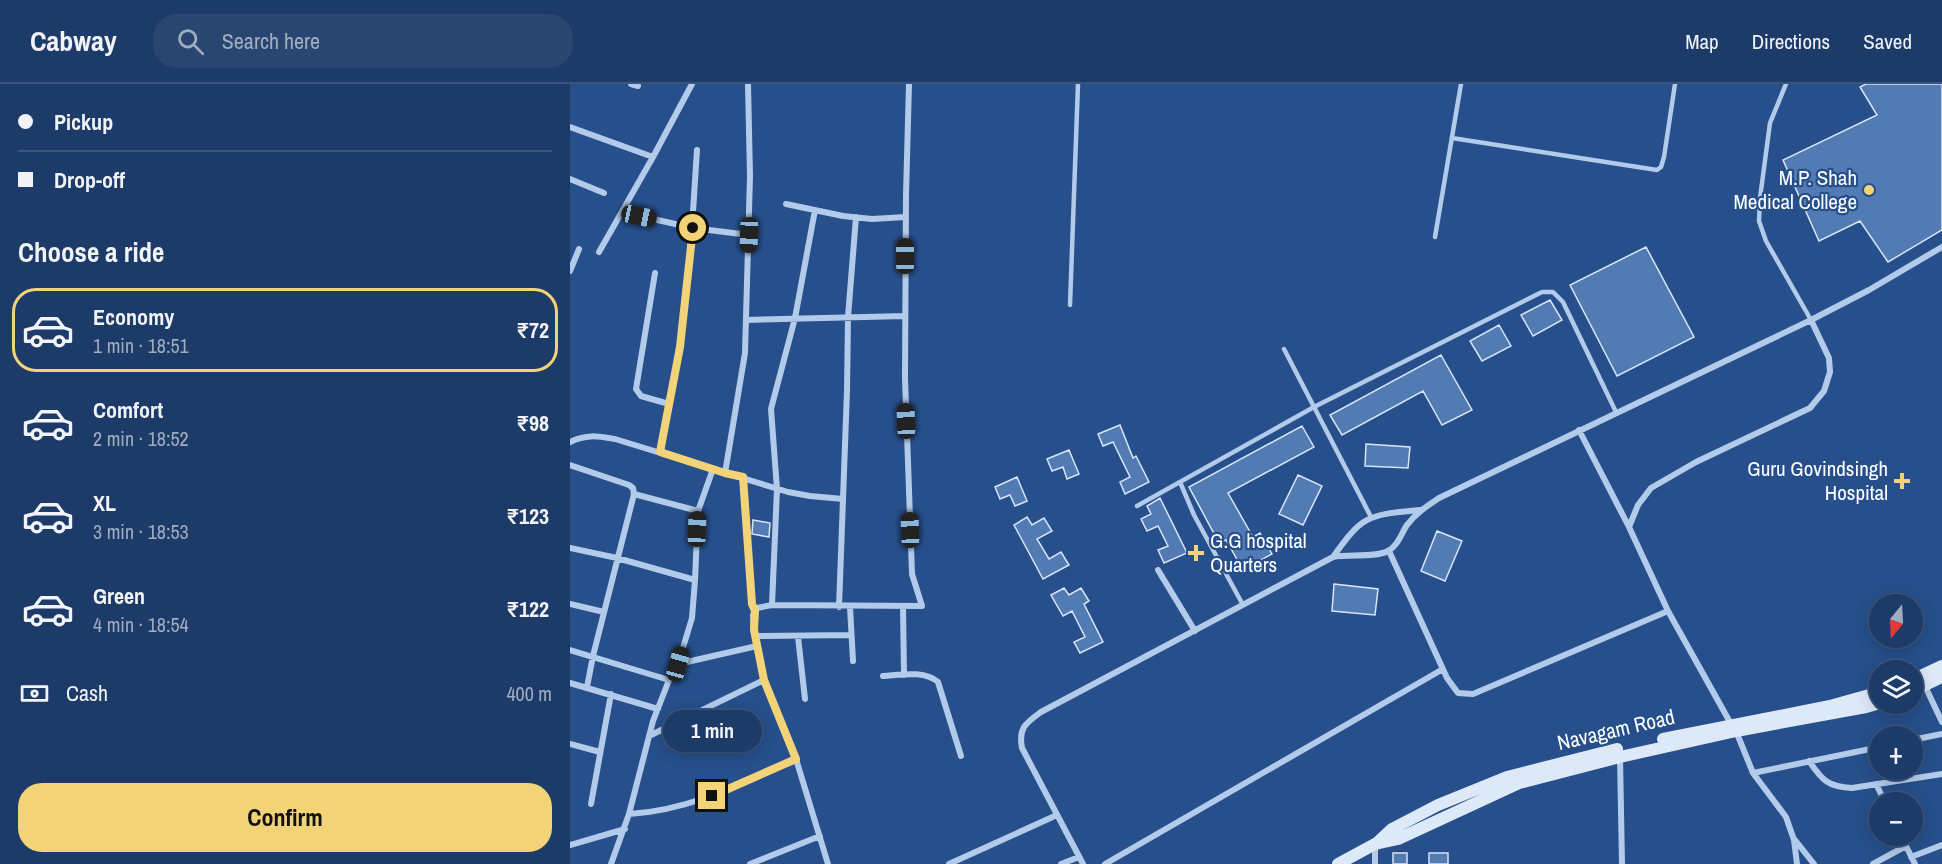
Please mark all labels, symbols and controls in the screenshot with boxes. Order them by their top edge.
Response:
search box [153,14,573,68]
text: Cabway [30,22,117,60]
icon: search [174,25,207,58]
text: Search here [222,26,320,56]
text: Map [1685,27,1719,56]
text: Directions [1752,27,1830,56]
text: Saved [1863,27,1912,56]
text: Pickup [54,107,113,137]
place label: M.P. Shah Medical College [1734,163,1857,216]
text: Drop-off [54,165,125,195]
marker: M.P. Shah Medical College [1862,183,1876,197]
car [620,203,658,229]
route start [679,214,706,241]
car [739,217,759,253]
text: Choose a ride [18,234,164,270]
car [896,238,914,274]
text: Economy [93,302,174,332]
icon: car [21,303,75,357]
text: ₹72 [516,315,549,345]
text: 1 min · 18:51 [93,332,189,359]
text: Comfort [93,395,163,425]
icon: car [21,396,75,450]
car [896,403,916,439]
text: ₹98 [516,408,549,438]
text: 2 min · 18:52 [93,425,189,452]
place label: Guru Govindsingh Hospital [1747,454,1888,507]
marker: Guru Govindsingh Hospital [1893,472,1911,490]
text: XL [93,488,116,518]
icon: car [21,489,75,543]
text: ₹123 [506,501,549,531]
car [687,511,707,547]
car [900,512,920,548]
text: 3 min · 18:53 [93,518,189,545]
place label: G.G hospital Quarters [1210,526,1307,579]
marker: G.G hospital Quarters [1187,544,1205,562]
text: Green [93,581,145,611]
icon: car [21,582,75,636]
text: ₹122 [506,594,549,624]
north arrow [1869,594,1923,648]
map controls [1869,594,1923,846]
text: 4 min · 18:54 [93,611,189,638]
car [664,644,692,684]
button: layers [1869,660,1923,714]
icon: cash [18,677,51,710]
text: Cash [66,678,108,708]
text: 400 m [506,680,552,707]
street label: Navagam Road [1554,702,1677,757]
callout: 1 min [662,709,762,751]
text: 1 min [691,717,734,744]
button: + [1869,726,1923,780]
route end [698,782,725,809]
button: Confirm [18,783,552,852]
button: − [1869,792,1923,846]

